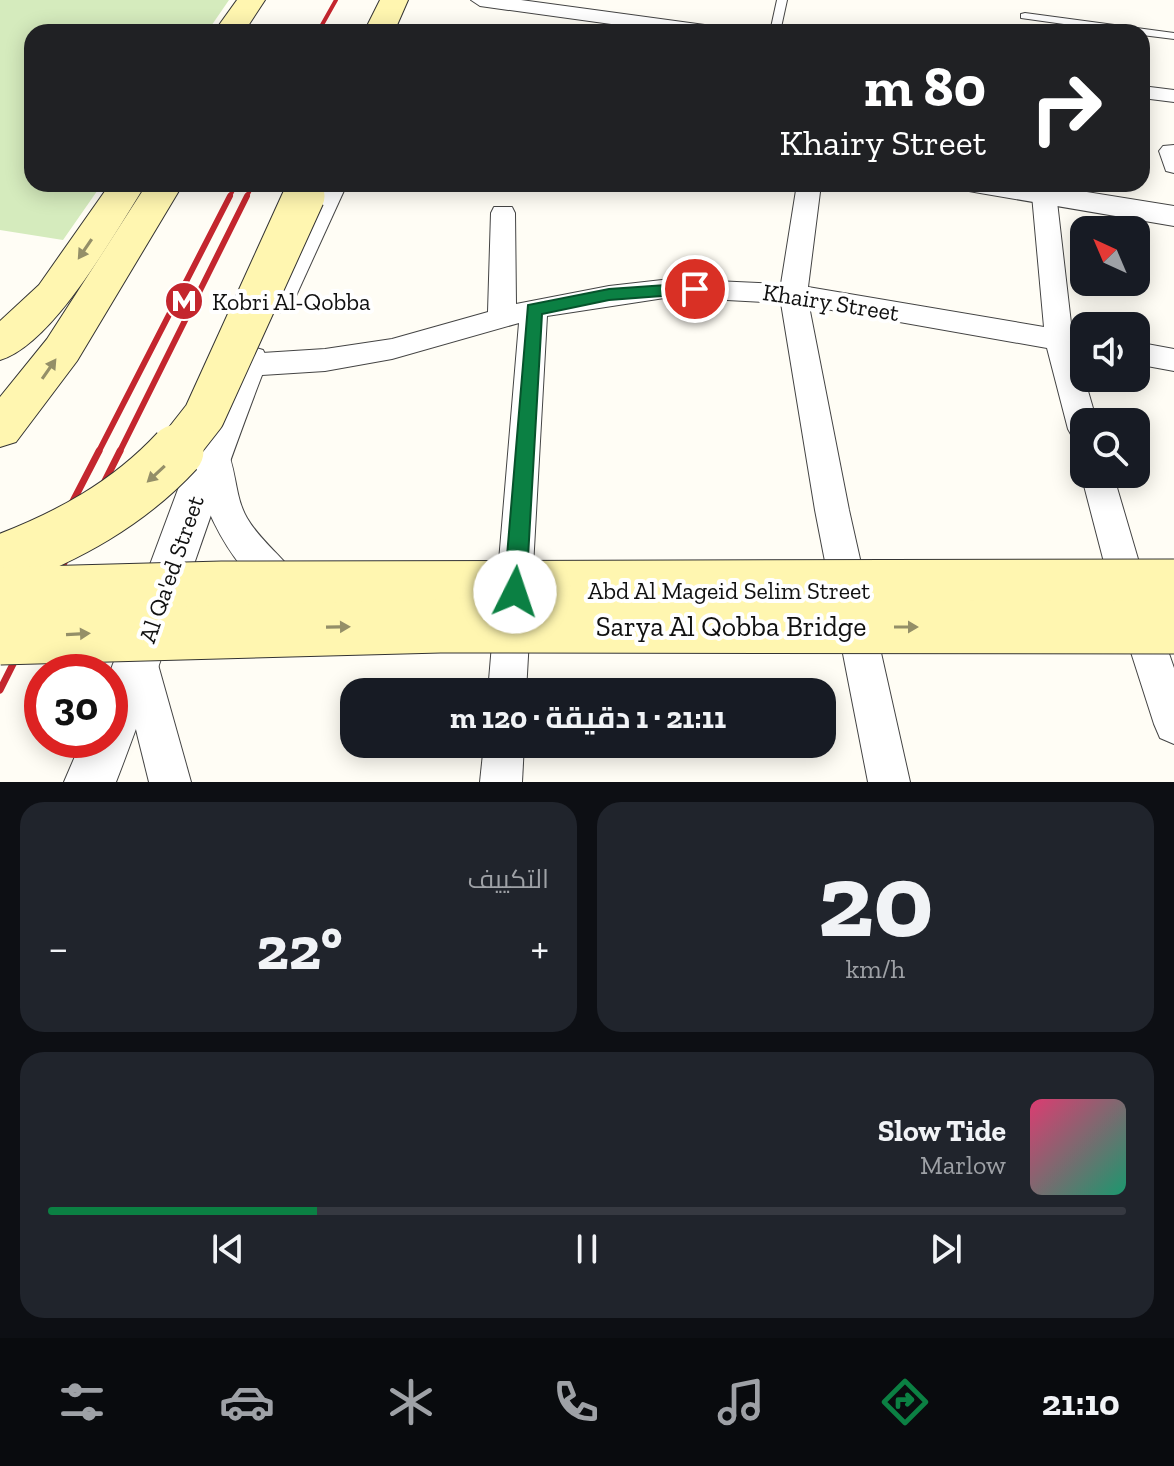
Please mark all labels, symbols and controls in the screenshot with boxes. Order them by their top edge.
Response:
text: 80 m [864,53,986,120]
icon: right [1014,56,1118,160]
text: Khairy Street [780,121,986,164]
north arrow [1070,216,1150,296]
map controls [1070,216,1150,488]
one-way arrow [78,238,93,259]
pin [661,255,729,323]
icon: arrive [673,267,717,311]
street label: Khairy Street [761,277,901,327]
metro station icon: Kobri Al-Qobba [163,280,205,322]
place label: Kobri Al-Qobba [212,287,371,316]
button: sound [1070,312,1150,392]
one-way arrow [41,358,56,379]
button: search [1070,408,1150,488]
one-way arrow [147,464,166,482]
street label: Al Qa'ed Street [132,492,210,646]
position arrow [473,550,557,634]
street label: Abd Al Mageid Selim Street [588,576,870,605]
street label: Sarya Al Qobba Bridge [596,610,866,643]
one-way arrow [326,621,351,633]
one-way arrow [894,621,919,633]
one-way arrow [66,627,91,640]
speed limit sign: 30 [24,654,128,758]
text: 21:11 · 1 دقيقة · 120 m [450,700,726,736]
text: 20 [818,838,933,963]
text: التكييف [467,863,549,895]
text: 22° [256,912,343,984]
text: − [48,921,69,974]
text: + [530,921,549,974]
text: km/h [846,953,905,985]
text: Slow Tide [878,1113,1006,1149]
text: Marlow [920,1149,1006,1181]
icon: previous [206,1227,250,1271]
icon: pause [565,1227,609,1271]
icon: next [924,1227,968,1271]
icon: filters [54,1374,110,1430]
icon: car [219,1374,275,1430]
icon: climate [383,1374,439,1430]
icon: phone [548,1374,604,1430]
icon: music [713,1374,769,1430]
icon: directions [877,1374,933,1430]
text: 21:10 [1042,1381,1120,1424]

